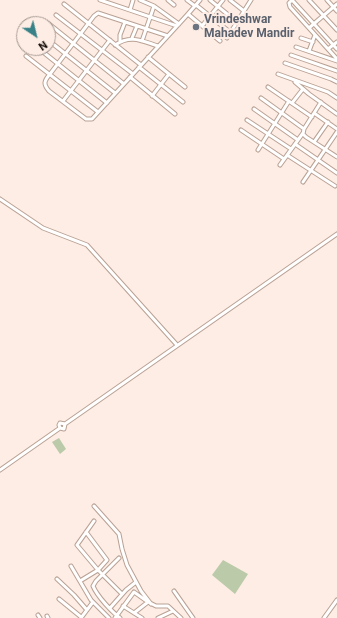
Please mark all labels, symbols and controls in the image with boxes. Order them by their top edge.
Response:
place label: Vrindeshwar Mahadev Mandir [204,13,294,41]
north arrow [16,16,56,56]
marker: Vrindeshwar Mahadev Mandir [191,22,201,32]
text: N [36,38,50,53]

